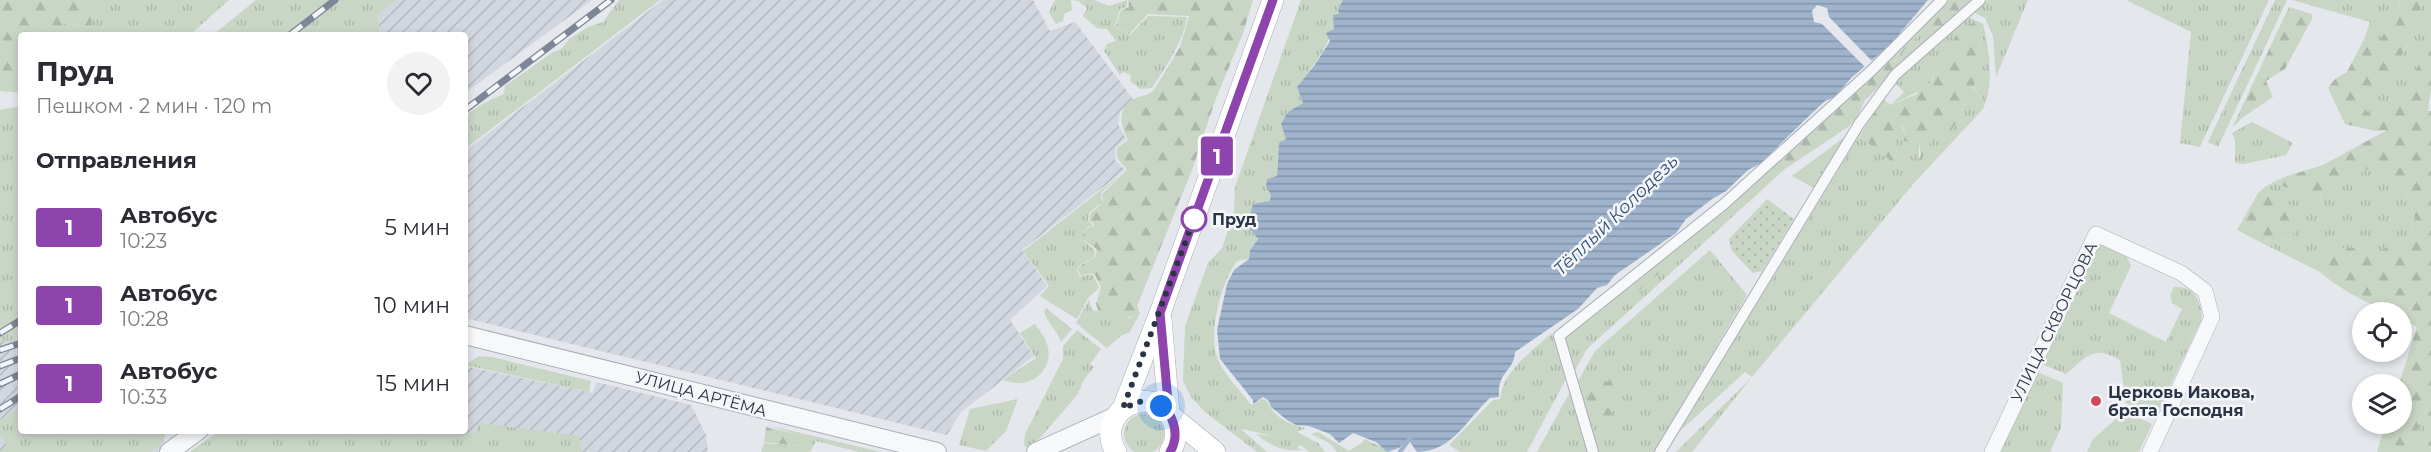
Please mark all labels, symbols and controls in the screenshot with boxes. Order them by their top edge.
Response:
button: heart [387,52,450,115]
text: Пруд [36,54,114,88]
text: Пешком · 2 мин · 120 m [36,94,272,118]
line badge: 1 [1198,136,1236,176]
text: 1 [1213,144,1221,169]
text: Отправления [36,147,197,174]
water label: Тёплый Колодезь [1549,150,1683,280]
text: Автобус [120,202,218,229]
marker: Пруд [1181,206,1207,232]
place label: Пруд [1212,210,1256,229]
text: 5 мин [384,214,450,241]
text: 1 [65,215,73,240]
text: 10:23 [120,229,167,253]
street label: УЛИЦА СКВОРЦОВА [2007,239,2101,405]
text: Автобус [120,280,218,307]
text: 10 мин [374,292,450,319]
text: 1 [65,293,73,318]
map controls [2352,302,2412,434]
button: locate [2352,302,2412,362]
text: 10:28 [120,307,169,331]
text: Автобус [120,358,218,385]
street label: УЛИЦА АРТЁМА [633,366,769,421]
text: 15 мин [376,370,450,397]
text: 1 [65,371,73,396]
button: layers [2352,374,2412,434]
place label: Церковь Иакова, брата Господня [2108,383,2255,420]
text: 10:33 [120,385,167,409]
your location [1146,391,1176,421]
marker: Церковь Иакова, брата Господня [2089,394,2103,408]

